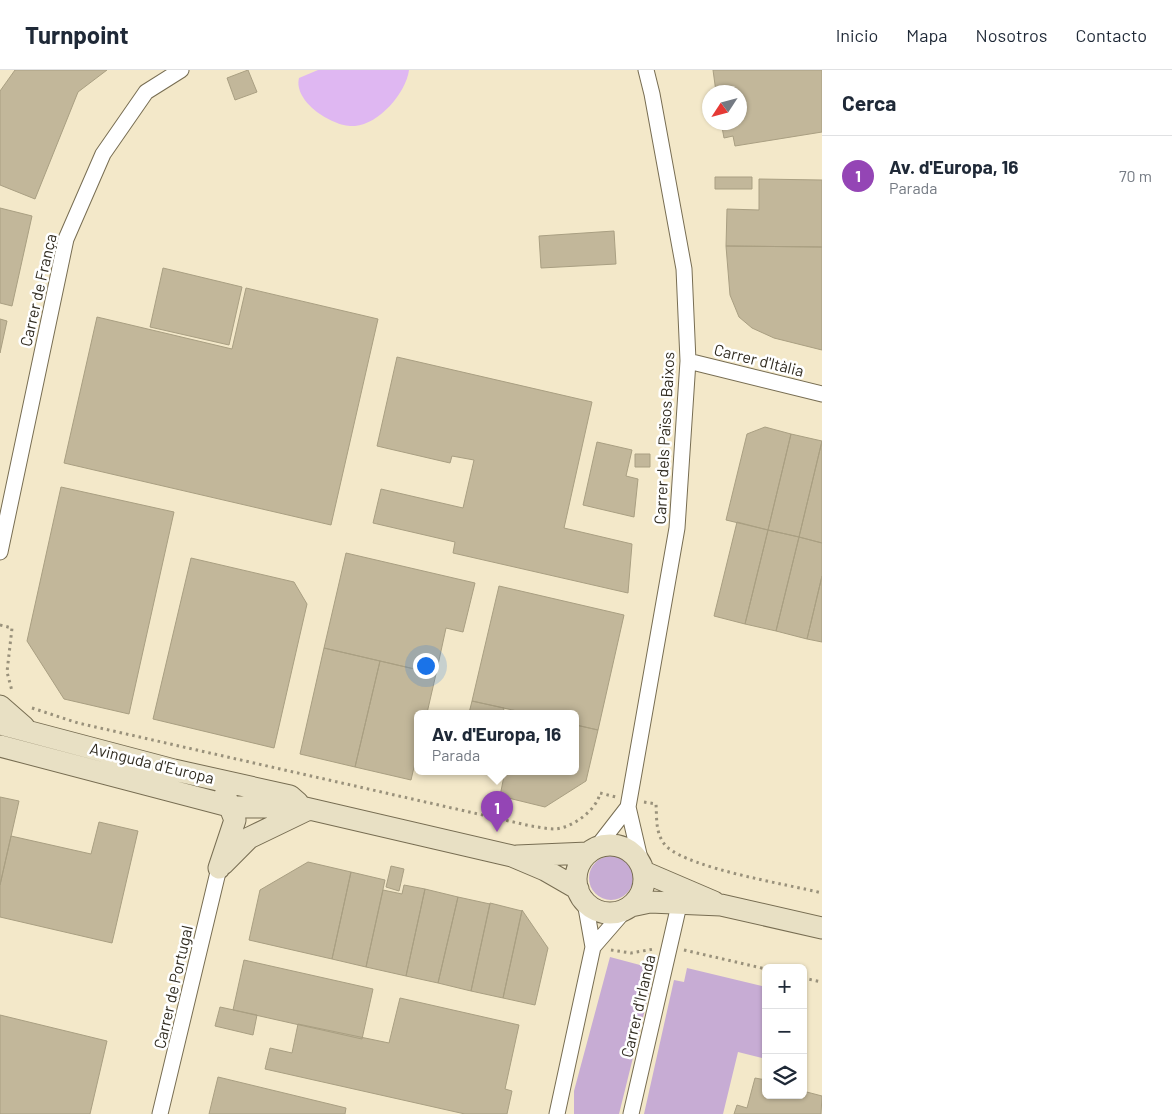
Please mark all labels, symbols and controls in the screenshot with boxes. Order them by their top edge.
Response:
text: Turnpoint [25,20,129,49]
text: Inicio [836,24,878,46]
text: Mapa [906,24,948,46]
text: Nosotros [976,24,1047,46]
text: Contacto [1075,24,1147,46]
north arrow [702,85,747,130]
text: Cerca [842,90,896,115]
text: Av. d'Europa, 16 [889,155,1018,178]
text: 1 [855,166,861,185]
text: 70 m [1119,166,1152,185]
text: Parada [889,178,937,197]
street label: Carrer de França [15,232,60,348]
street label: Carrer d'Itàlia [712,339,806,380]
street label: Carrer dels Països Baixos [649,351,678,525]
your location [413,653,439,679]
popup [414,710,579,775]
text: Av. d'Europa, 16 [432,722,561,745]
street label: Avinguda d'Europa [88,738,216,787]
text: Parada [432,745,480,764]
pin: 1 [481,791,513,832]
street label: Carrer de Portugal [149,923,196,1050]
street label: Carrer d'Irlanda [616,953,659,1059]
map controls [762,964,807,1099]
button: + [762,964,807,1009]
button: − [762,1009,807,1054]
button: layers [762,1054,807,1099]

